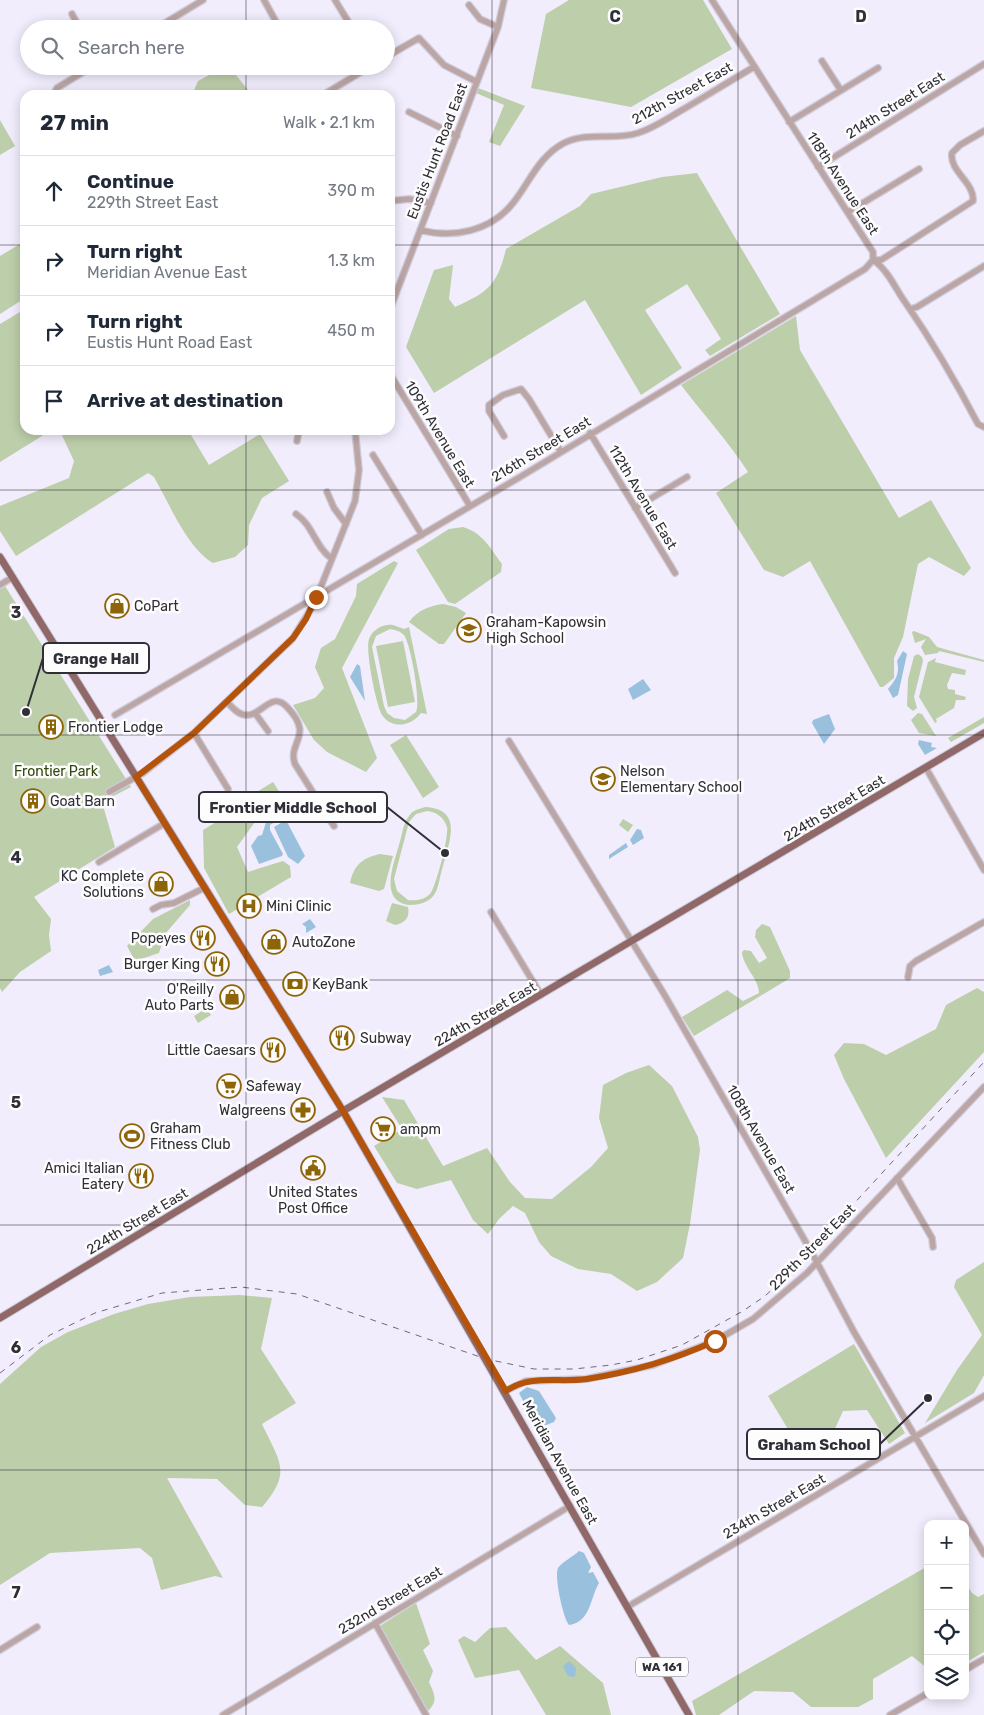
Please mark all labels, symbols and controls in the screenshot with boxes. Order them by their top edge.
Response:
text: C [609,7,621,26]
text: D [855,7,867,26]
search box [20,20,395,75]
icon: search [38,34,66,62]
text: Search here [78,36,185,59]
street label: 212th Street East [629,58,736,128]
street label: 214th Street East [843,68,948,143]
street label: Eustis Hunt Road East [404,80,471,222]
text: 27 min [40,110,109,135]
text: Walk · 2.1 km [283,113,375,132]
street label: 118th Avenue East [803,129,882,238]
text: Continue [87,170,174,193]
icon: ahead [40,177,68,205]
text: 390 m [328,181,375,200]
text: 229th Street East [87,193,218,212]
text: Turn right [87,240,182,263]
icon: right [40,247,68,275]
text: 1.3 km [328,251,375,270]
text: Meridian Avenue East [87,263,247,282]
text: Turn right [87,310,182,333]
icon: right [40,317,68,345]
text: 450 m [327,321,375,340]
text: Eustis Hunt Road East [87,333,252,352]
street label: 109th Avenue East [401,378,478,491]
icon: arrive [40,387,68,415]
text: Arrive at destination [87,389,283,412]
street label: 216th Street East [489,413,594,486]
street label: 112th Avenue East [605,442,681,553]
route end [305,586,328,609]
shop icon: CoPart [104,593,130,619]
place label: CoPart [134,598,179,615]
text: 3 [11,603,21,622]
place label: Graham-Kapowsin High School [486,614,606,647]
school or university icon: Graham-Kapowsin High School [456,617,482,643]
callout: Grange Hall [43,643,149,673]
text: Grange Hall [53,650,139,668]
building icon: Frontier Lodge [38,714,64,740]
place label: Frontier Lodge [68,719,163,736]
park label: Frontier Park [14,763,99,780]
place label: Nelson Elementary School [620,763,742,796]
school or university icon: Nelson Elementary School [590,766,616,792]
street label: 224th Street East [781,771,888,845]
building icon: Goat Barn [20,788,46,814]
callout: Frontier Middle School [199,792,387,822]
place label: Goat Barn [50,793,115,810]
text: Frontier Middle School [209,799,377,817]
text: 4 [11,848,22,867]
place label: KC Complete Solutions [61,868,144,901]
shop icon: KC Complete Solutions [148,871,174,897]
hospital icon: Mini Clinic [236,893,262,919]
place label: Mini Clinic [266,898,332,915]
restaurant icon: Popeyes [190,925,216,951]
shop icon: AutoZone [261,929,287,955]
place label: Popeyes [131,930,186,947]
place label: AutoZone [292,934,356,951]
restaurant icon: Burger King [204,951,230,977]
place label: Burger King [124,956,200,973]
bank icon: KeyBank [282,971,308,997]
place label: KeyBank [312,976,369,993]
street label: 224th Street East [431,978,540,1051]
place label: O'Reilly Auto Parts [145,981,214,1014]
shop icon: O'Reilly Auto Parts [219,984,245,1010]
restaurant icon: Subway [329,1025,355,1051]
place label: Subway [360,1030,412,1047]
restaurant icon: Little Caesars [260,1037,286,1063]
place label: Little Caesars [167,1042,256,1059]
supermarket icon: Safeway [216,1073,242,1099]
place label: Safeway [246,1078,302,1095]
street label: 108th Avenue East [723,1082,799,1197]
text: 5 [11,1093,21,1112]
pharmacy icon: Walgreens [290,1097,316,1123]
place label: Walgreens [219,1102,286,1119]
supermarket icon: ampm [370,1116,396,1142]
place label: Graham Fitness Club [150,1120,231,1153]
place label: ampm [400,1121,441,1138]
sports icon: Graham Fitness Club [119,1123,145,1149]
public building icon: United States Post Office [300,1155,326,1181]
place label: Amici Italian Eatery [44,1160,124,1193]
restaurant icon: Amici Italian Eatery [128,1163,154,1189]
street label: 224th Street East [84,1184,191,1258]
place label: United States Post Office [268,1184,358,1217]
street label: 229th Street East [766,1200,859,1294]
route start [704,1330,727,1353]
text: 6 [11,1338,21,1357]
street label: Meridian Avenue East [518,1397,601,1528]
callout: Graham School [747,1429,880,1459]
text: Graham School [757,1436,871,1454]
street label: 234th Street East [720,1470,829,1543]
map controls [924,1520,969,1700]
button: + [924,1520,969,1565]
street label: 232nd Street East [335,1563,446,1638]
button: − [924,1565,969,1610]
text: 7 [11,1583,21,1602]
button: locate [924,1610,969,1655]
button: layers [924,1655,969,1700]
road number: WA 161 [636,1658,688,1676]

